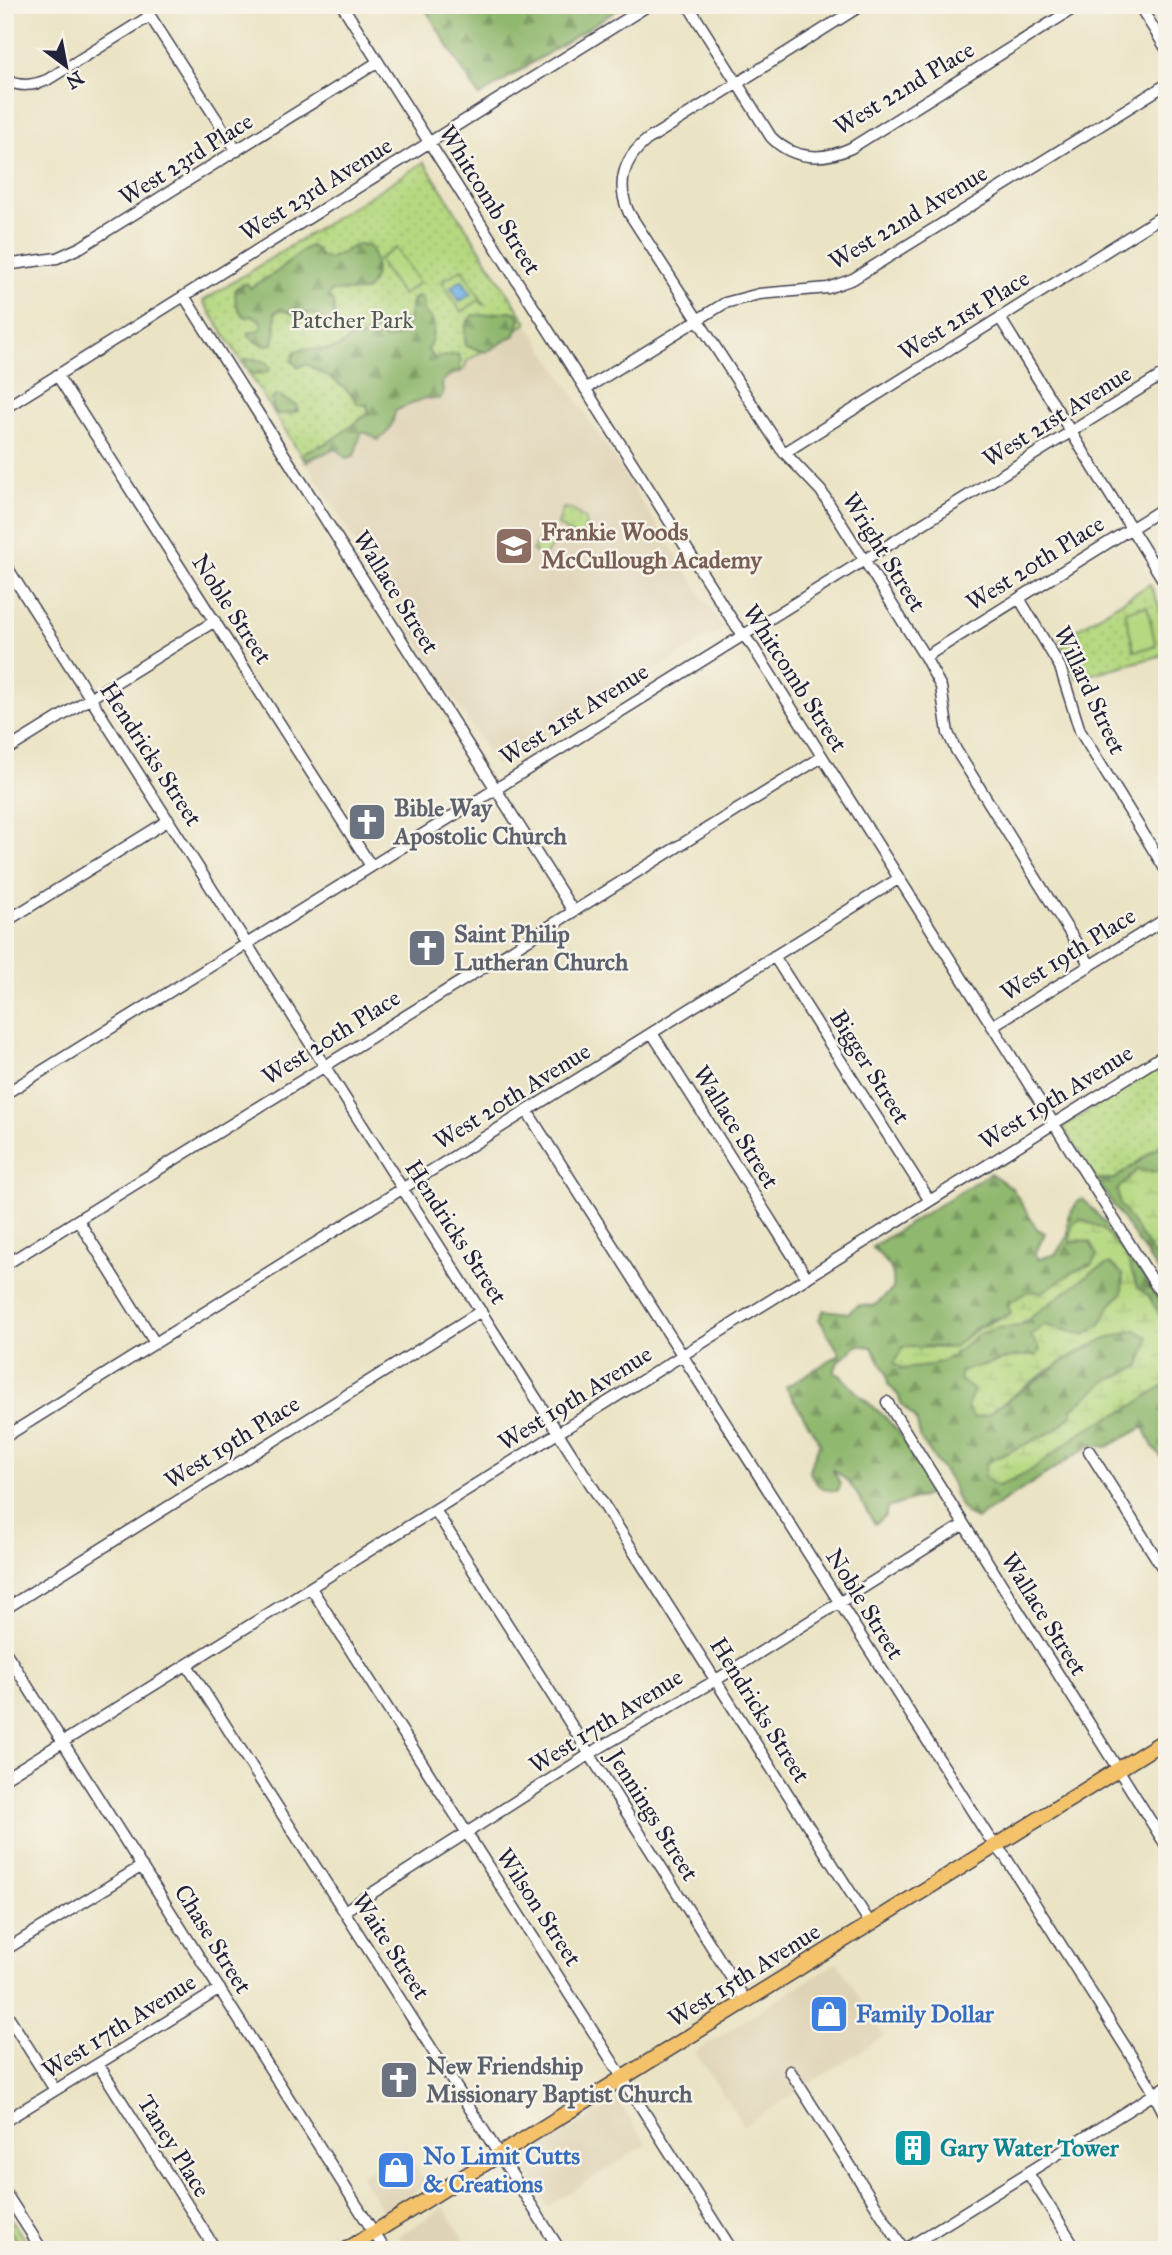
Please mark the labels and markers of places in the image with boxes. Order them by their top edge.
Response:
place label: Frankie Woods McCullough Academy [541,517,763,575]
school or university icon: Frankie Woods McCullough Academy [493,525,535,567]
place label: Bible Way Apostolic Church [392,793,568,851]
church icon: Bible Way Apostolic Church [346,801,388,843]
place label: Saint Philip Lutheran Church [454,919,629,977]
church icon: Saint Philip Lutheran Church [406,927,448,969]
shop icon: Family Dollar [808,1993,850,2035]
place label: Family Dollar [856,1999,995,2029]
place label: New Friendship Missionary Baptist Church [426,2051,693,2109]
church icon: New Friendship Missionary Baptist Church [378,2059,420,2101]
building icon: Gary Water Tower [892,2127,934,2169]
place label: Gary Water Tower [940,2133,1120,2163]
place label: No Limit Cutts & Creations [423,2141,580,2199]
shop icon: No Limit Cutts & Creations [375,2149,417,2191]

